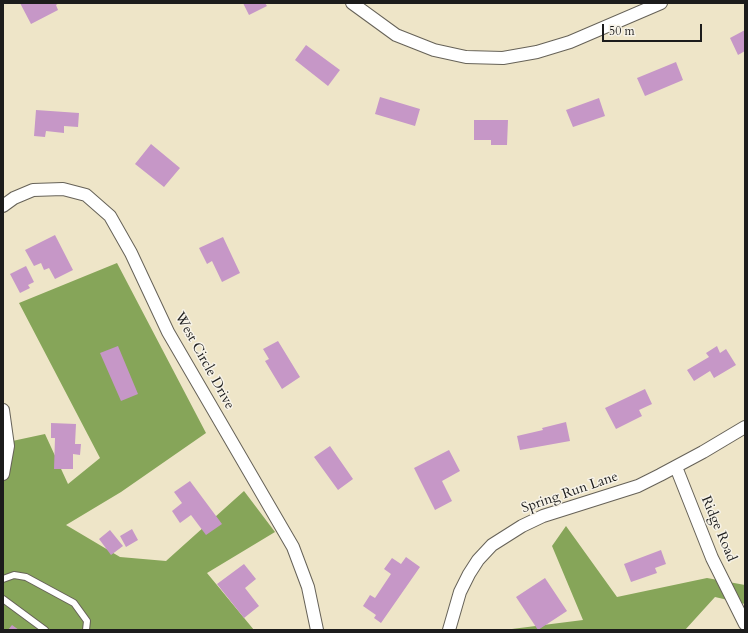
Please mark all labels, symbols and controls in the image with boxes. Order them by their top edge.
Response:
scale bar [604,16,704,42]
text: 50 m [609,23,635,39]
street label: West Circle Drive [170,310,238,412]
street label: Spring Run Lane [520,469,620,517]
street label: Ridge Road [697,494,739,564]

